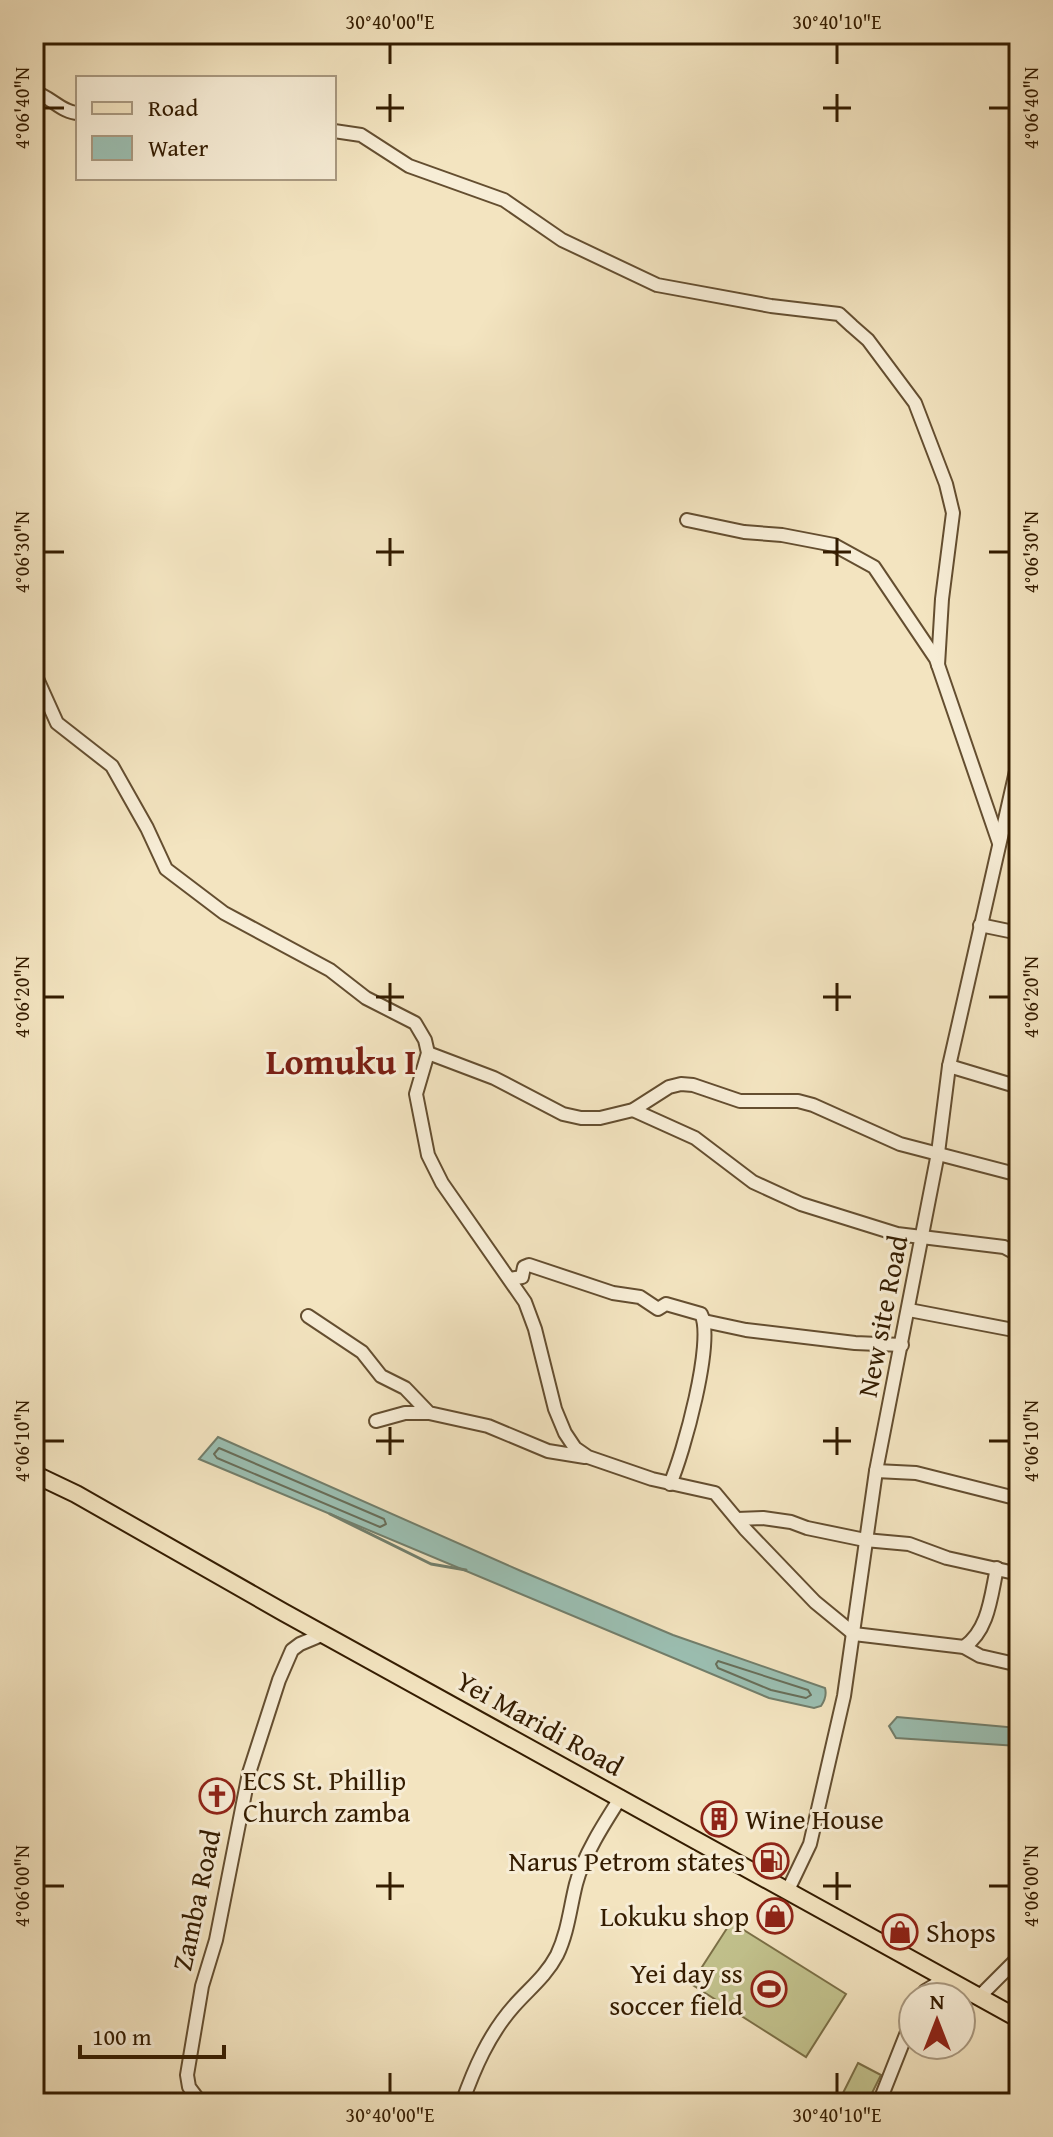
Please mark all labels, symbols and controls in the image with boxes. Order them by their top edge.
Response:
text: 30°40'00"E [346,7,434,36]
text: 30°40'10"E [793,7,881,36]
text: 4°06'40"N [7,67,36,149]
text: 4°06'40"N [1016,67,1045,149]
legend [76,76,336,180]
text: Road [148,90,198,125]
text: Water [148,130,209,165]
text: 4°06'30"N [7,511,36,593]
text: 4°06'30"N [1016,511,1045,593]
text: 4°06'20"N [7,956,36,1038]
text: 4°06'20"N [1016,956,1045,1038]
district label: Lomuku I [266,1034,416,1087]
street label: New site Road [846,1231,917,1400]
text: 4°06'10"N [7,1400,36,1482]
text: 4°06'10"N [1016,1400,1045,1482]
street label: Yei Maridi Road [449,1660,631,1785]
place label: ECS St. Phillip Church zamba [243,1759,411,1832]
church icon: ECS St. Phillip Church zamba [198,1777,236,1815]
place label: Wine House [745,1798,884,1839]
building icon: Wine House [700,1800,738,1838]
street label: Zamba Road [161,1825,230,1974]
place label: Narus Petrom states [509,1840,745,1881]
fuel station icon: Narus Petrom states [752,1842,790,1880]
text: 4°06'00"N [7,1845,36,1927]
text: 4°06'00"N [1016,1845,1045,1927]
place label: Lokuku shop [600,1895,749,1936]
shop icon: Lokuku shop [756,1897,794,1935]
place label: Shops [926,1911,996,1952]
shop icon: Shops [881,1913,919,1951]
place label: Yei day ss soccer field [609,1952,743,2025]
sports icon: Yei day ss soccer field [750,1970,788,2008]
north arrow [897,1981,977,2061]
text: N [930,1985,945,2017]
scale bar [80,2009,224,2059]
text: 100 m [92,2019,152,2054]
text: 30°40'00"E [346,2100,434,2129]
text: 30°40'10"E [793,2100,881,2129]

